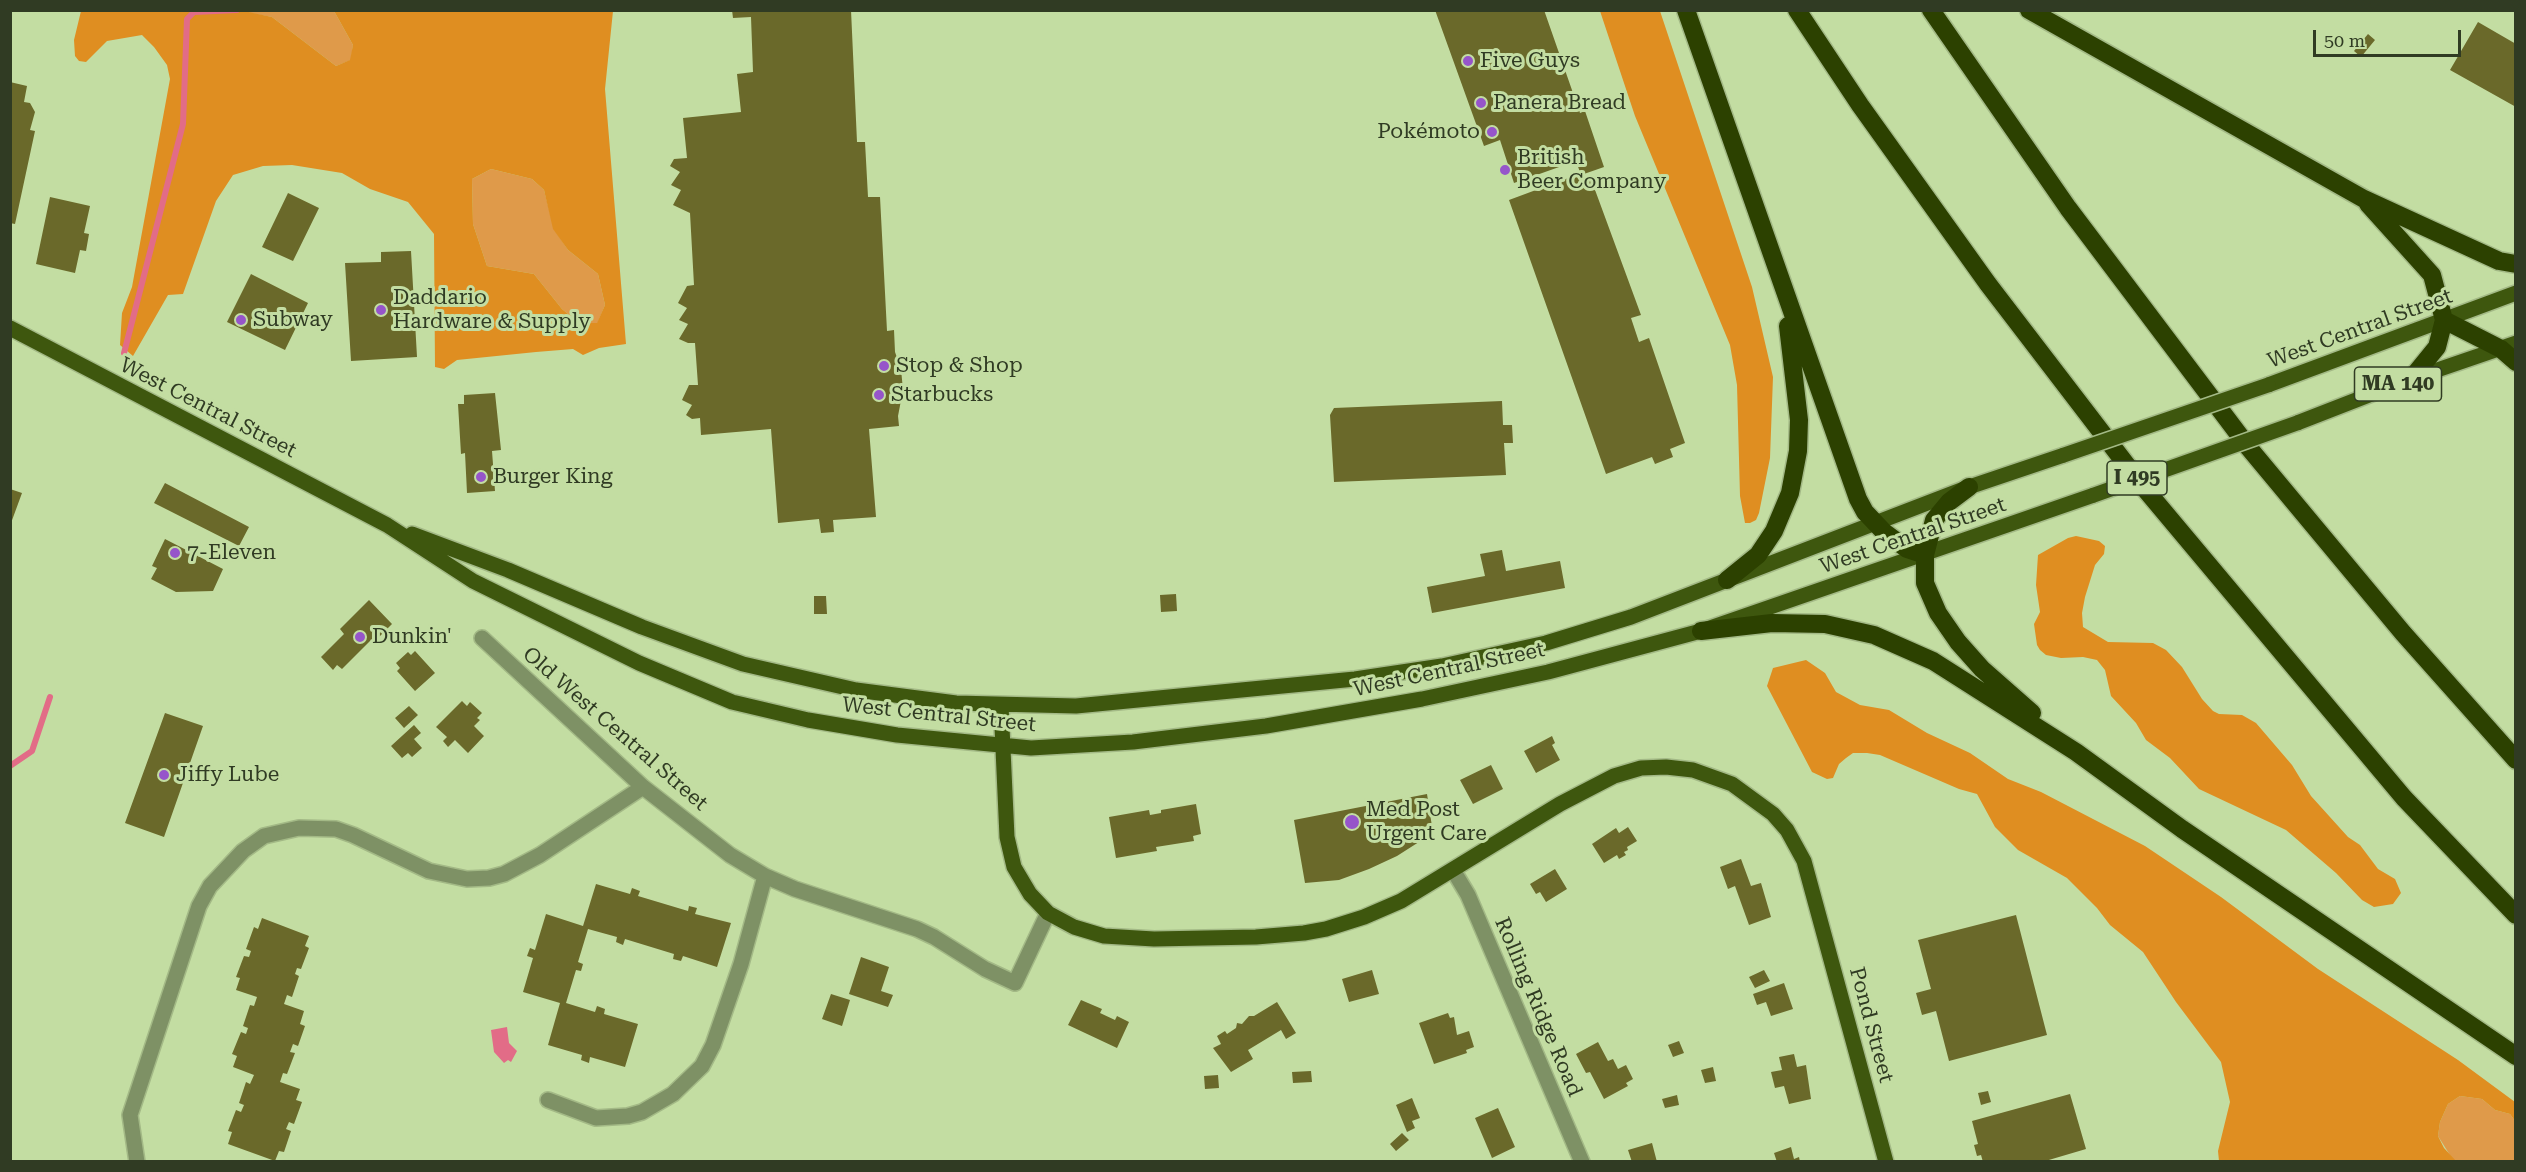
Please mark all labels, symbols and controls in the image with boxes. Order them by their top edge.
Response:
scale bar [2316,18,2464,56]
text: 50 m [2324,30,2365,51]
place label: Five Guys [1480,48,1580,74]
marker: Five Guys [1461,54,1475,68]
place label: Panera Bread [1493,90,1626,116]
marker: Panera Bread [1474,96,1488,110]
place label: Pokémoto [1377,119,1480,145]
marker: Pokémoto [1485,125,1499,139]
place label: British Beer Company [1517,145,1666,195]
marker: British Beer Company [1498,163,1512,177]
street label: West Central Street [2264,284,2456,374]
place label: Daddario Hardware & Supply [393,285,591,335]
marker: Daddario Hardware & Supply [374,303,388,317]
place label: Subway [253,307,333,333]
marker: Subway [234,313,248,327]
street label: West Central Street [115,353,301,463]
place label: Stop & Shop [896,353,1023,379]
marker: Stop & Shop [877,359,891,373]
road number: MA 140 [2354,367,2442,401]
place label: Starbucks [891,382,993,408]
marker: Starbucks [872,388,886,402]
road number: I 495 [2107,461,2167,495]
place label: Burger King [493,464,613,490]
marker: Burger King [474,470,488,484]
street label: West Central Street [1817,492,2009,580]
place label: 7-Eleven [187,540,276,566]
marker: 7-Eleven [168,546,182,560]
place label: Dunkin' [372,624,452,650]
marker: Dunkin' [353,630,367,644]
street label: West Central Street [1351,637,1547,703]
street label: Old West Central Street [517,642,713,816]
street label: West Central Street [841,692,1037,738]
place label: Jiffy Lube [176,762,279,788]
marker: Jiffy Lube [157,768,171,782]
place label: Med Post Urgent Care [1366,797,1487,847]
marker: Med Post Urgent Care [1343,813,1361,831]
street label: Rolling Ridge Road [1489,914,1587,1100]
street label: Pond Street [1843,965,1899,1085]

